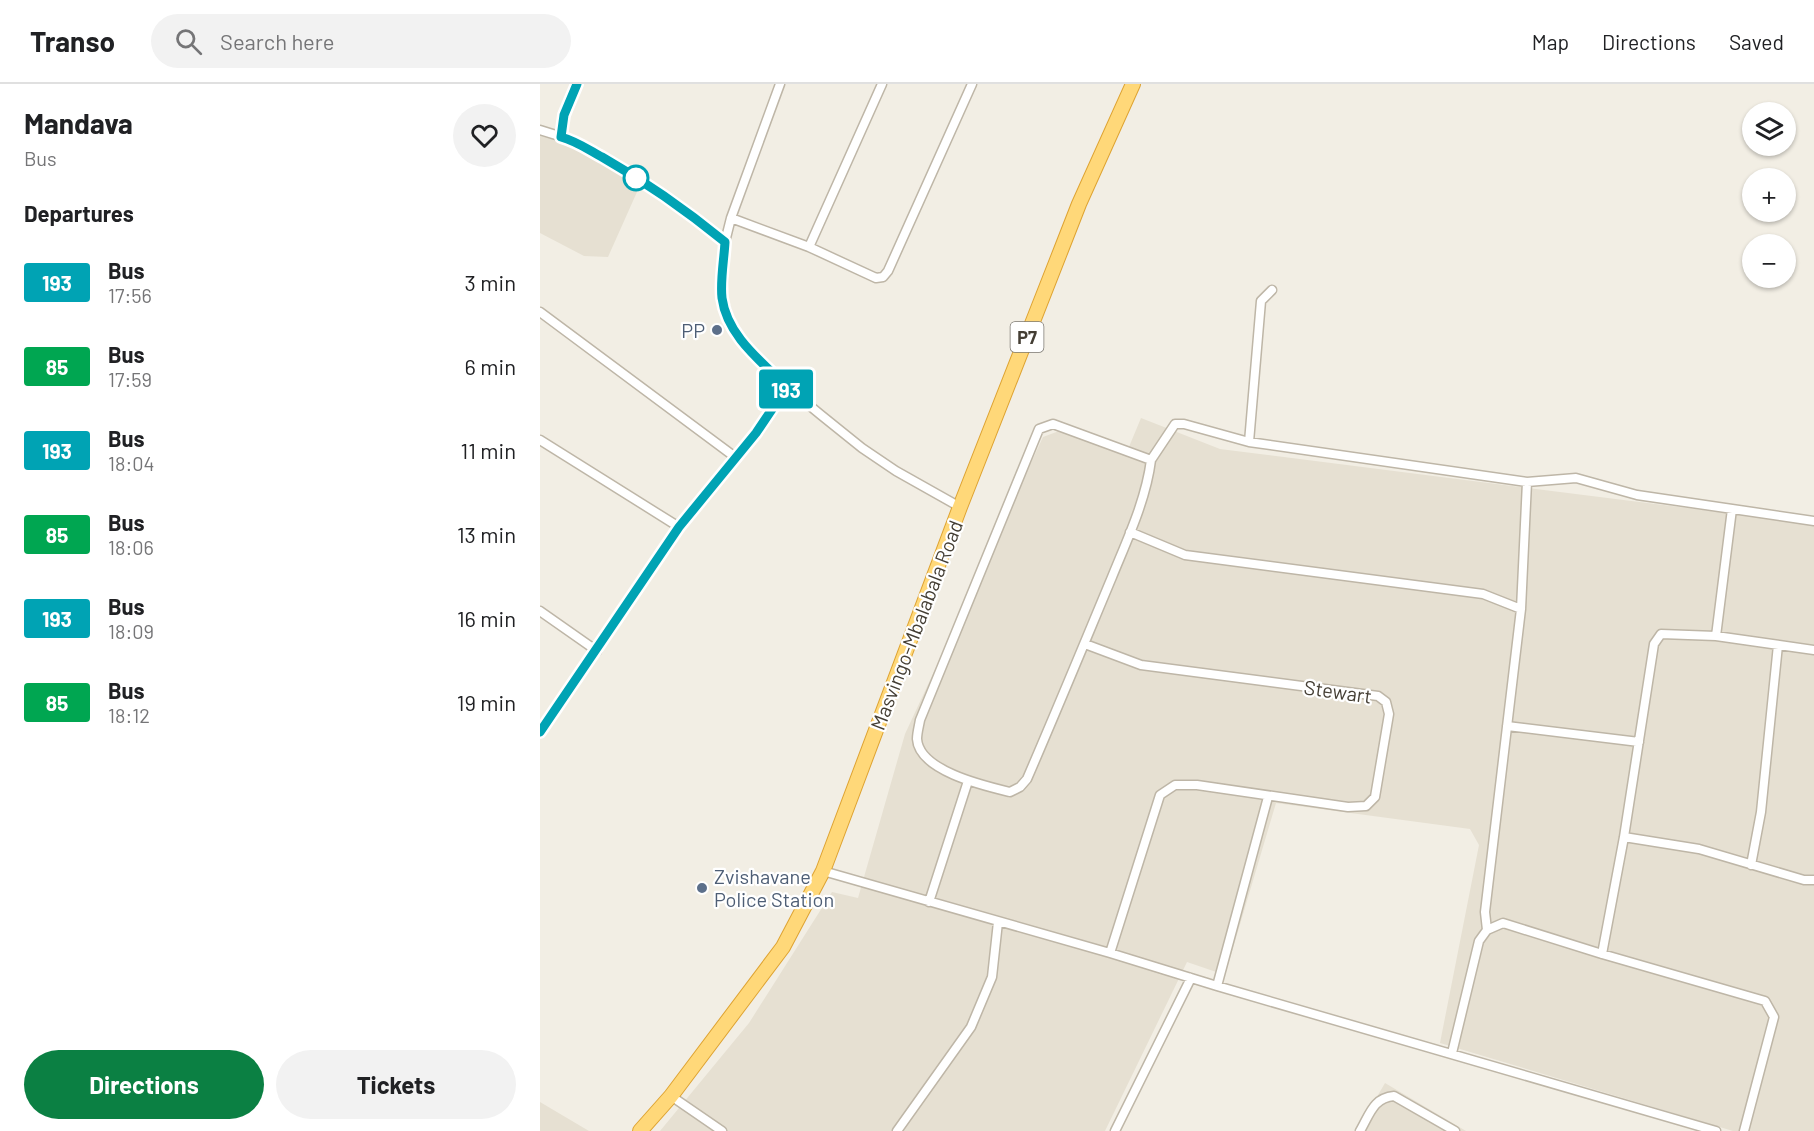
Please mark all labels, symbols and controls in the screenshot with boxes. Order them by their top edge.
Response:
search box [151,14,571,68]
text: Transo [30,24,115,58]
icon: search [172,25,205,58]
text: Search here [220,28,334,54]
text: Map [1532,29,1569,54]
text: Directions [1602,29,1696,54]
text: Saved [1729,29,1784,54]
map controls [1742,102,1796,288]
button: layers [1742,102,1796,156]
button: heart [453,104,516,167]
text: Mandava [24,106,133,140]
text: Bus [24,146,57,170]
unlabelled marker [623,165,649,191]
button: + [1742,168,1796,222]
text: Departures [24,200,134,226]
button: − [1742,234,1796,288]
text: Bus [108,257,145,283]
text: 3 min [465,269,516,295]
text: 193 [42,270,72,295]
text: 17:56 [108,283,152,307]
place label: PP [681,318,705,342]
road number: P7 [1010,322,1044,352]
marker: PP [710,323,724,337]
text: Bus [108,341,145,367]
text: 6 min [465,353,516,379]
text: 85 [46,354,68,379]
text: 17:59 [108,367,152,391]
line badge: 193 [752,370,820,408]
text: 193 [771,377,801,402]
text: Bus [108,425,145,451]
text: 11 min [460,437,516,463]
text: 193 [42,438,72,463]
text: 18:04 [108,451,155,475]
text: Bus [108,509,145,535]
street label: Masvingo-Mbalabala Road [865,517,967,733]
text: 13 min [457,521,516,547]
text: 85 [46,522,68,547]
text: 18:06 [108,535,154,559]
text: Bus [108,593,145,619]
text: 16 min [457,605,516,631]
text: 193 [42,606,72,631]
text: 18:09 [108,619,154,643]
street label: Stewart [1302,674,1374,708]
text: Bus [108,677,145,703]
text: 19 min [457,689,516,715]
text: 85 [46,690,68,715]
text: 18:12 [108,703,150,727]
place label: Zvishavane Police Station [714,864,834,911]
marker: Zvishavane Police Station [695,881,709,895]
button: Directions [24,1050,264,1119]
button: Tickets [276,1050,516,1119]

